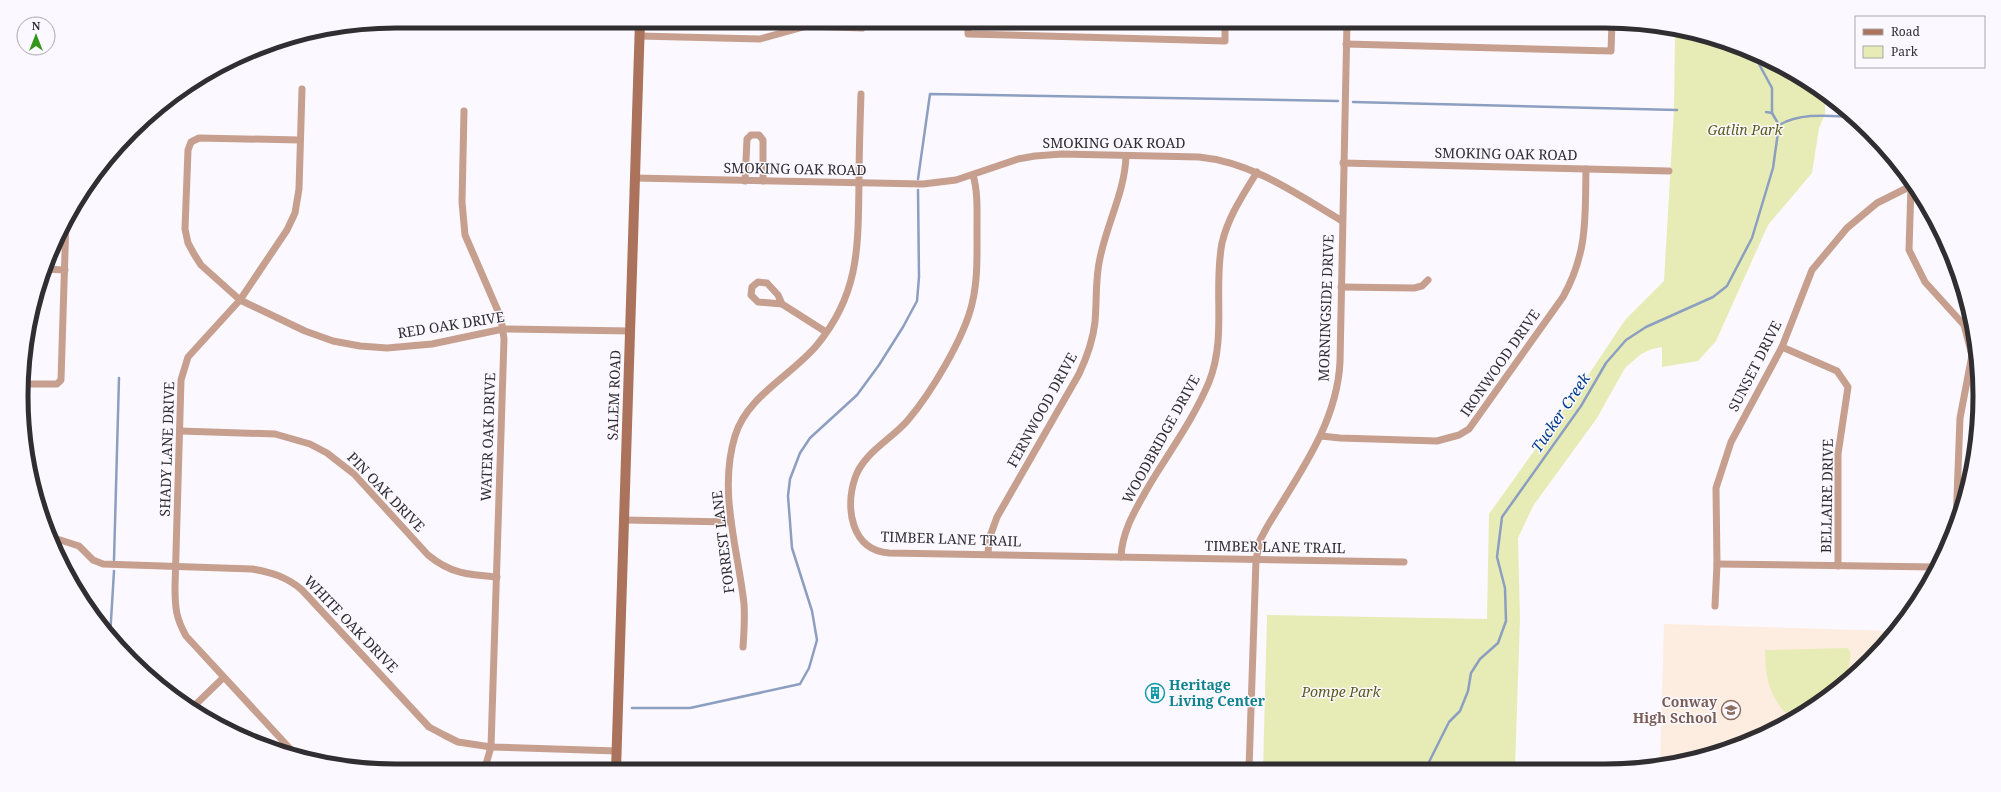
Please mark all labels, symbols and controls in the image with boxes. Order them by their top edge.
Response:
north arrow [16,16,56,56]
legend [1855,16,1985,68]
text: N [32,18,41,33]
text: Road [1891,23,1921,40]
text: Park [1891,43,1919,60]
park label: Gatlin Park [1707,120,1784,139]
street label: SMOKING OAK ROAD [1043,133,1185,152]
street label: SMOKING OAK ROAD [1434,143,1578,164]
street label: SMOKING OAK ROAD [723,158,867,179]
street label: MORNINGSIDE DRIVE [1313,234,1338,382]
street label: IRONWOOD DRIVE [1455,305,1544,420]
street label: RED OAK DRIVE [396,307,506,342]
street label: SUNSET DRIVE [1723,317,1786,414]
street label: SALEM ROAD [602,349,625,441]
street label: FERNWOOD DRIVE [1002,349,1081,471]
water label: Tucker Creek [1526,369,1594,456]
street label: WOODBRIDGE DRIVE [1117,371,1204,506]
street label: WATER OAK DRIVE [476,372,499,502]
street label: SHADY LANE DRIVE [155,381,178,517]
street label: BELLAIRE DRIVE [1816,438,1837,553]
street label: PIN OAK DRIVE [343,448,430,536]
street label: FORREST LANE [707,489,738,594]
street label: TIMBER LANE TRAIL [880,527,1022,550]
street label: TIMBER LANE TRAIL [1205,536,1346,557]
street label: WHITE OAK DRIVE [300,571,403,676]
place label: Heritage Living Center [1169,675,1266,710]
building icon: Heritage Living Center [1144,682,1166,704]
park label: Pompe Park [1300,682,1382,701]
place label: Conway High School [1633,692,1718,727]
school or university icon: Conway High School [1720,699,1742,721]

